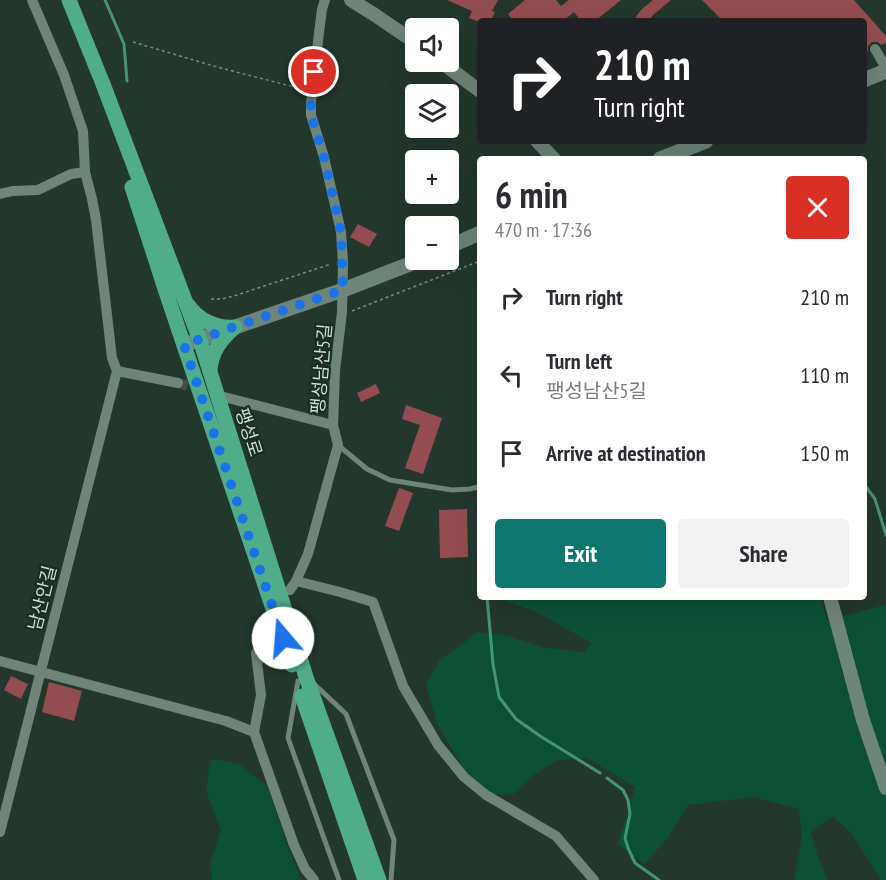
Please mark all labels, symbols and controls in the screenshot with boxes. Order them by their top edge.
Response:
map controls [405,18,459,270]
button: sound [405,18,459,72]
text: 210 m [594,37,691,92]
icon: right [495,42,573,120]
pin [288,46,339,97]
icon: arrive [297,55,330,88]
button: layers [405,84,459,138]
text: Turn right [594,90,685,124]
button: + [405,150,459,204]
text: 6 min [495,171,568,218]
button: close [786,176,849,239]
button: − [405,216,459,270]
text: 470 m · 17:36 [495,217,592,243]
icon: right [495,281,528,314]
text: Turn right [546,283,623,311]
text: 210 m [800,283,849,311]
street label: 팽성남산5길 [306,323,336,415]
text: Turn left [546,347,612,375]
icon: left [495,359,528,392]
text: 110 m [800,361,849,389]
text: 팽성남산5길 [546,378,647,404]
street label: 팽성로 [230,405,268,459]
icon: arrive [495,437,528,470]
text: Arrive at destination [546,439,706,467]
text: 150 m [800,439,849,467]
button: Exit [495,519,666,588]
button: Share [678,519,849,588]
street label: 남산안길 [23,563,61,633]
position arrow [251,606,315,670]

